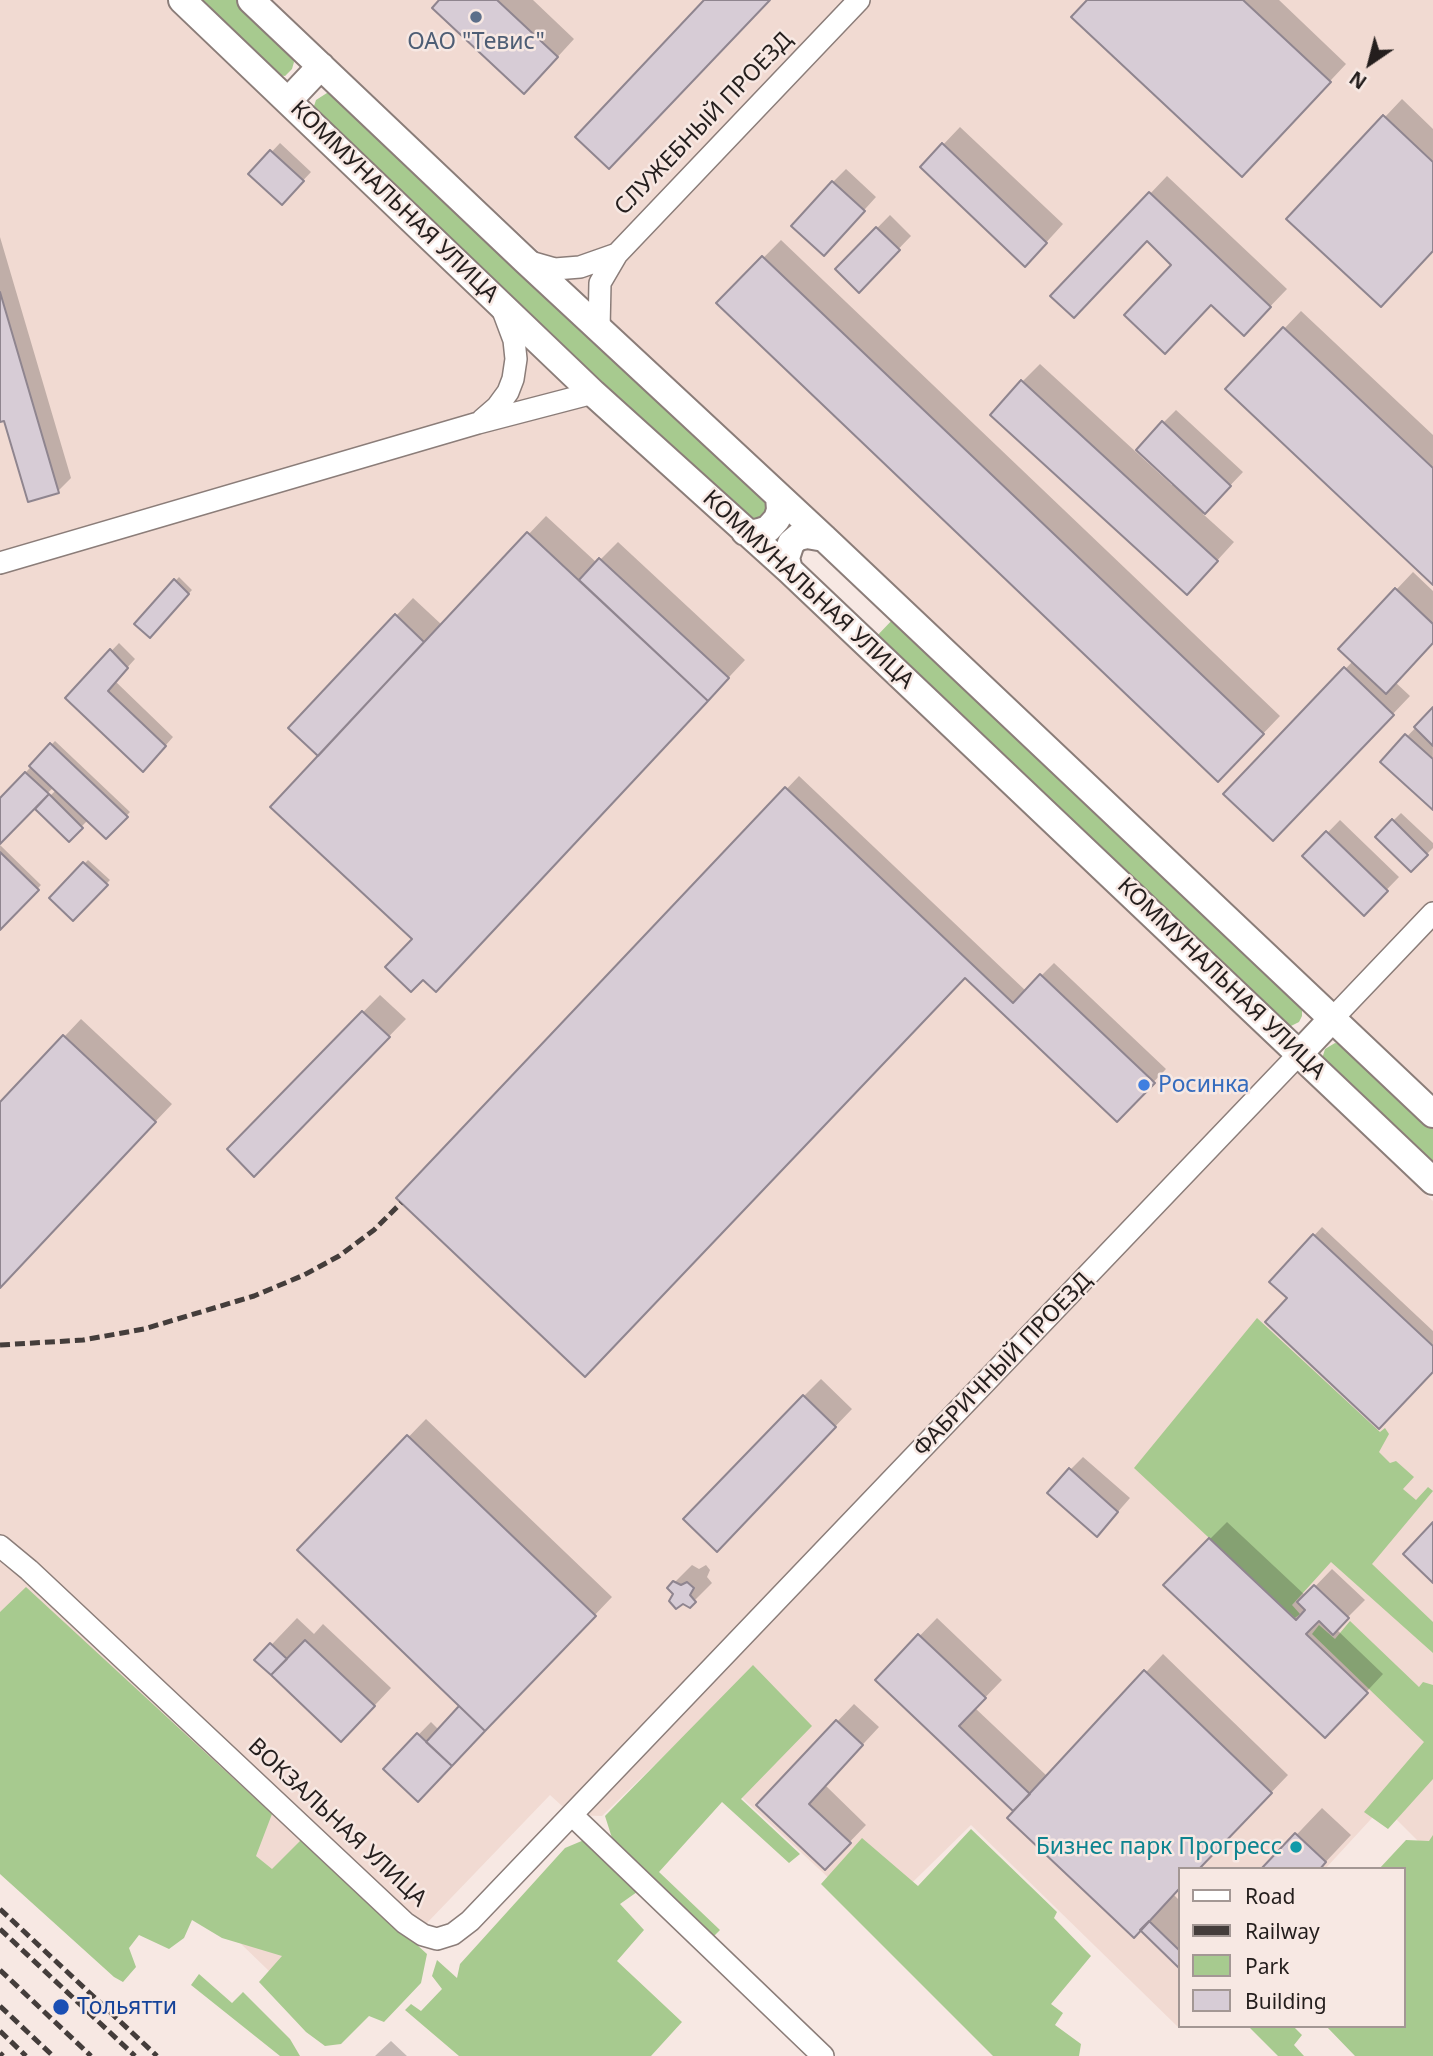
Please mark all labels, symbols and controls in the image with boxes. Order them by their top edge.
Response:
marker: ОАО "Тевис" [468,9,484,25]
street label: СЛУЖЕБНЫЙ ПРОЕЗД [609,27,799,221]
place label: ОАО "Тевис" [407,28,545,56]
north arrow [1335,28,1405,98]
text: N [1344,65,1372,95]
street label: КОММУНАЛЬНАЯ УЛИЦА [284,95,504,309]
street label: КОММУНАЛЬНАЯ УЛИЦА [697,485,919,695]
street label: КОММУНАЛЬНАЯ УЛИЦА [1111,872,1331,1086]
place label: Росинка [1158,1071,1250,1099]
marker: Росинка [1136,1077,1152,1093]
street label: ФАБРИЧНЫЙ ПРОЕЗД [908,1267,1098,1463]
street label: ВОКЗАЛЬНАЯ УЛИЦА [242,1733,432,1913]
place label: Бизнес парк Прогресс [1036,1833,1282,1861]
marker: Бизнес парк Прогресс [1288,1839,1304,1855]
legend [1178,1867,1405,2028]
text: Road [1245,1882,1295,1910]
text: Railway [1245,1917,1320,1945]
text: Park [1245,1952,1289,1980]
text: Building [1245,1987,1327,2015]
place label: Тольятти [77,1993,177,2021]
marker: Тольятти [51,1997,71,2017]

